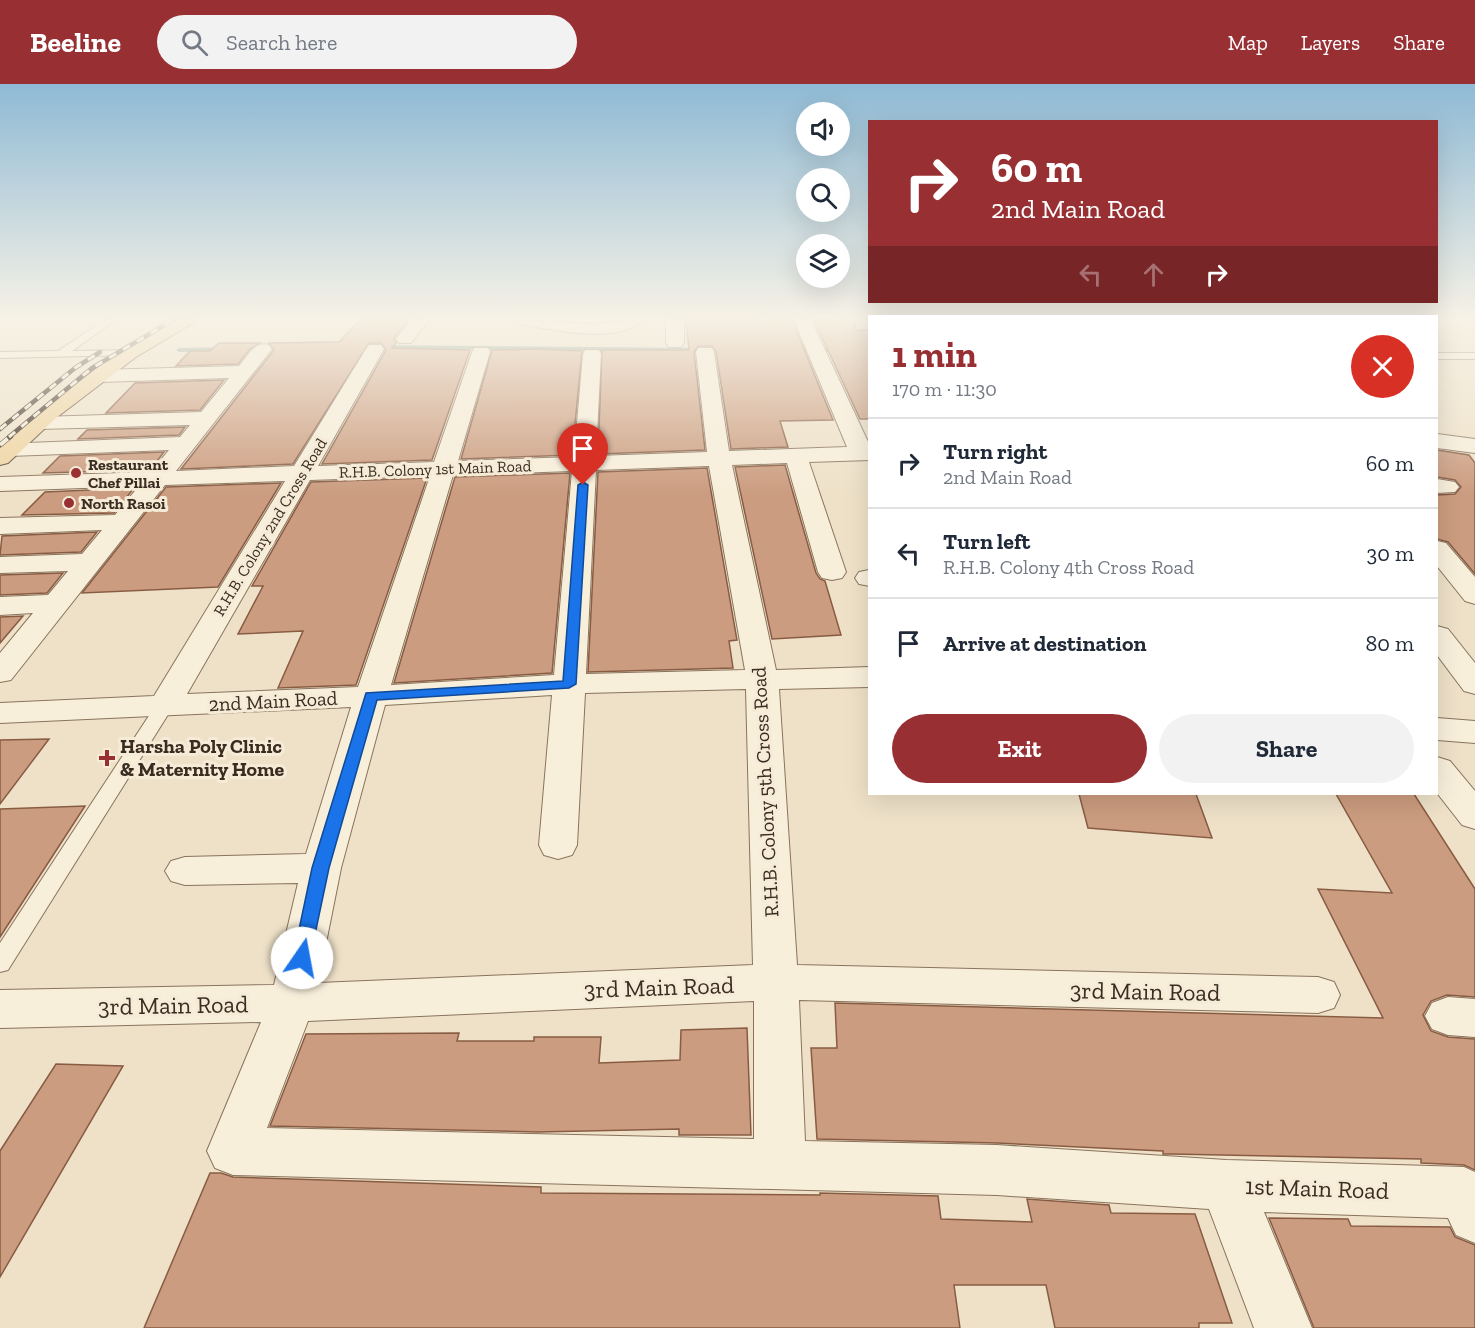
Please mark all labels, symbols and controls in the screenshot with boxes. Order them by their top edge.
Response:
search box [157,15,577,69]
text: Beeline [30,26,121,59]
icon: search [178,26,211,59]
text: Search here [226,29,337,56]
text: Map [1228,30,1268,55]
text: Layers [1301,30,1360,55]
text: Share [1393,30,1445,55]
map controls [796,102,850,288]
button: sound [796,102,850,156]
text: 60 m [991,142,1082,193]
icon: right [892,144,970,222]
button: search [796,168,850,222]
text: 2nd Main Road [991,193,1165,225]
button: layers [796,234,850,288]
icon: left [1074,258,1107,291]
icon: ahead [1137,258,1170,291]
icon: right [1200,258,1233,291]
text: 1 min [892,333,977,376]
button: close [1351,335,1414,398]
text: 170 m · 11:30 [892,377,997,401]
pin [557,423,608,485]
icon: arrive [566,432,599,465]
street label: R.H.B. Colony 2nd Cross Road [209,435,331,619]
text: Turn right [943,438,1047,465]
icon: right [892,447,925,480]
text: 60 m [1366,450,1414,477]
place label: Restaurant Chef Pillai [88,455,169,492]
street label: R.H.B. Colony 1st Main Road [338,456,532,482]
text: 2nd Main Road [943,465,1072,489]
marker: Restaurant Chef Pillai [69,466,83,480]
place label: North Rasoi [81,494,166,513]
marker: North Rasoi [62,496,76,510]
text: Turn left [943,528,1030,555]
icon: left [892,537,925,570]
text: 30 m [1367,540,1414,567]
text: R.H.B. Colony 4th Cross Road [943,555,1194,579]
icon: arrive [892,627,925,660]
text: Arrive at destination [943,630,1146,657]
text: 80 m [1366,630,1414,657]
street label: R.H.B. Colony 5th Cross Road [746,666,784,918]
street label: 2nd Main Road [208,686,338,716]
button: Exit [892,714,1147,783]
button: Share [1159,714,1414,783]
place label: Harsha Poly Clinic & Maternity Home [120,734,285,781]
marker: Harsha Poly Clinic & Maternity Home [98,749,116,767]
position arrow [270,926,334,990]
street label: 3rd Main Road [583,970,735,1004]
street label: 3rd Main Road [1070,975,1220,1007]
street label: 3rd Main Road [98,989,248,1021]
street label: 1st Main Road [1244,1171,1390,1205]

